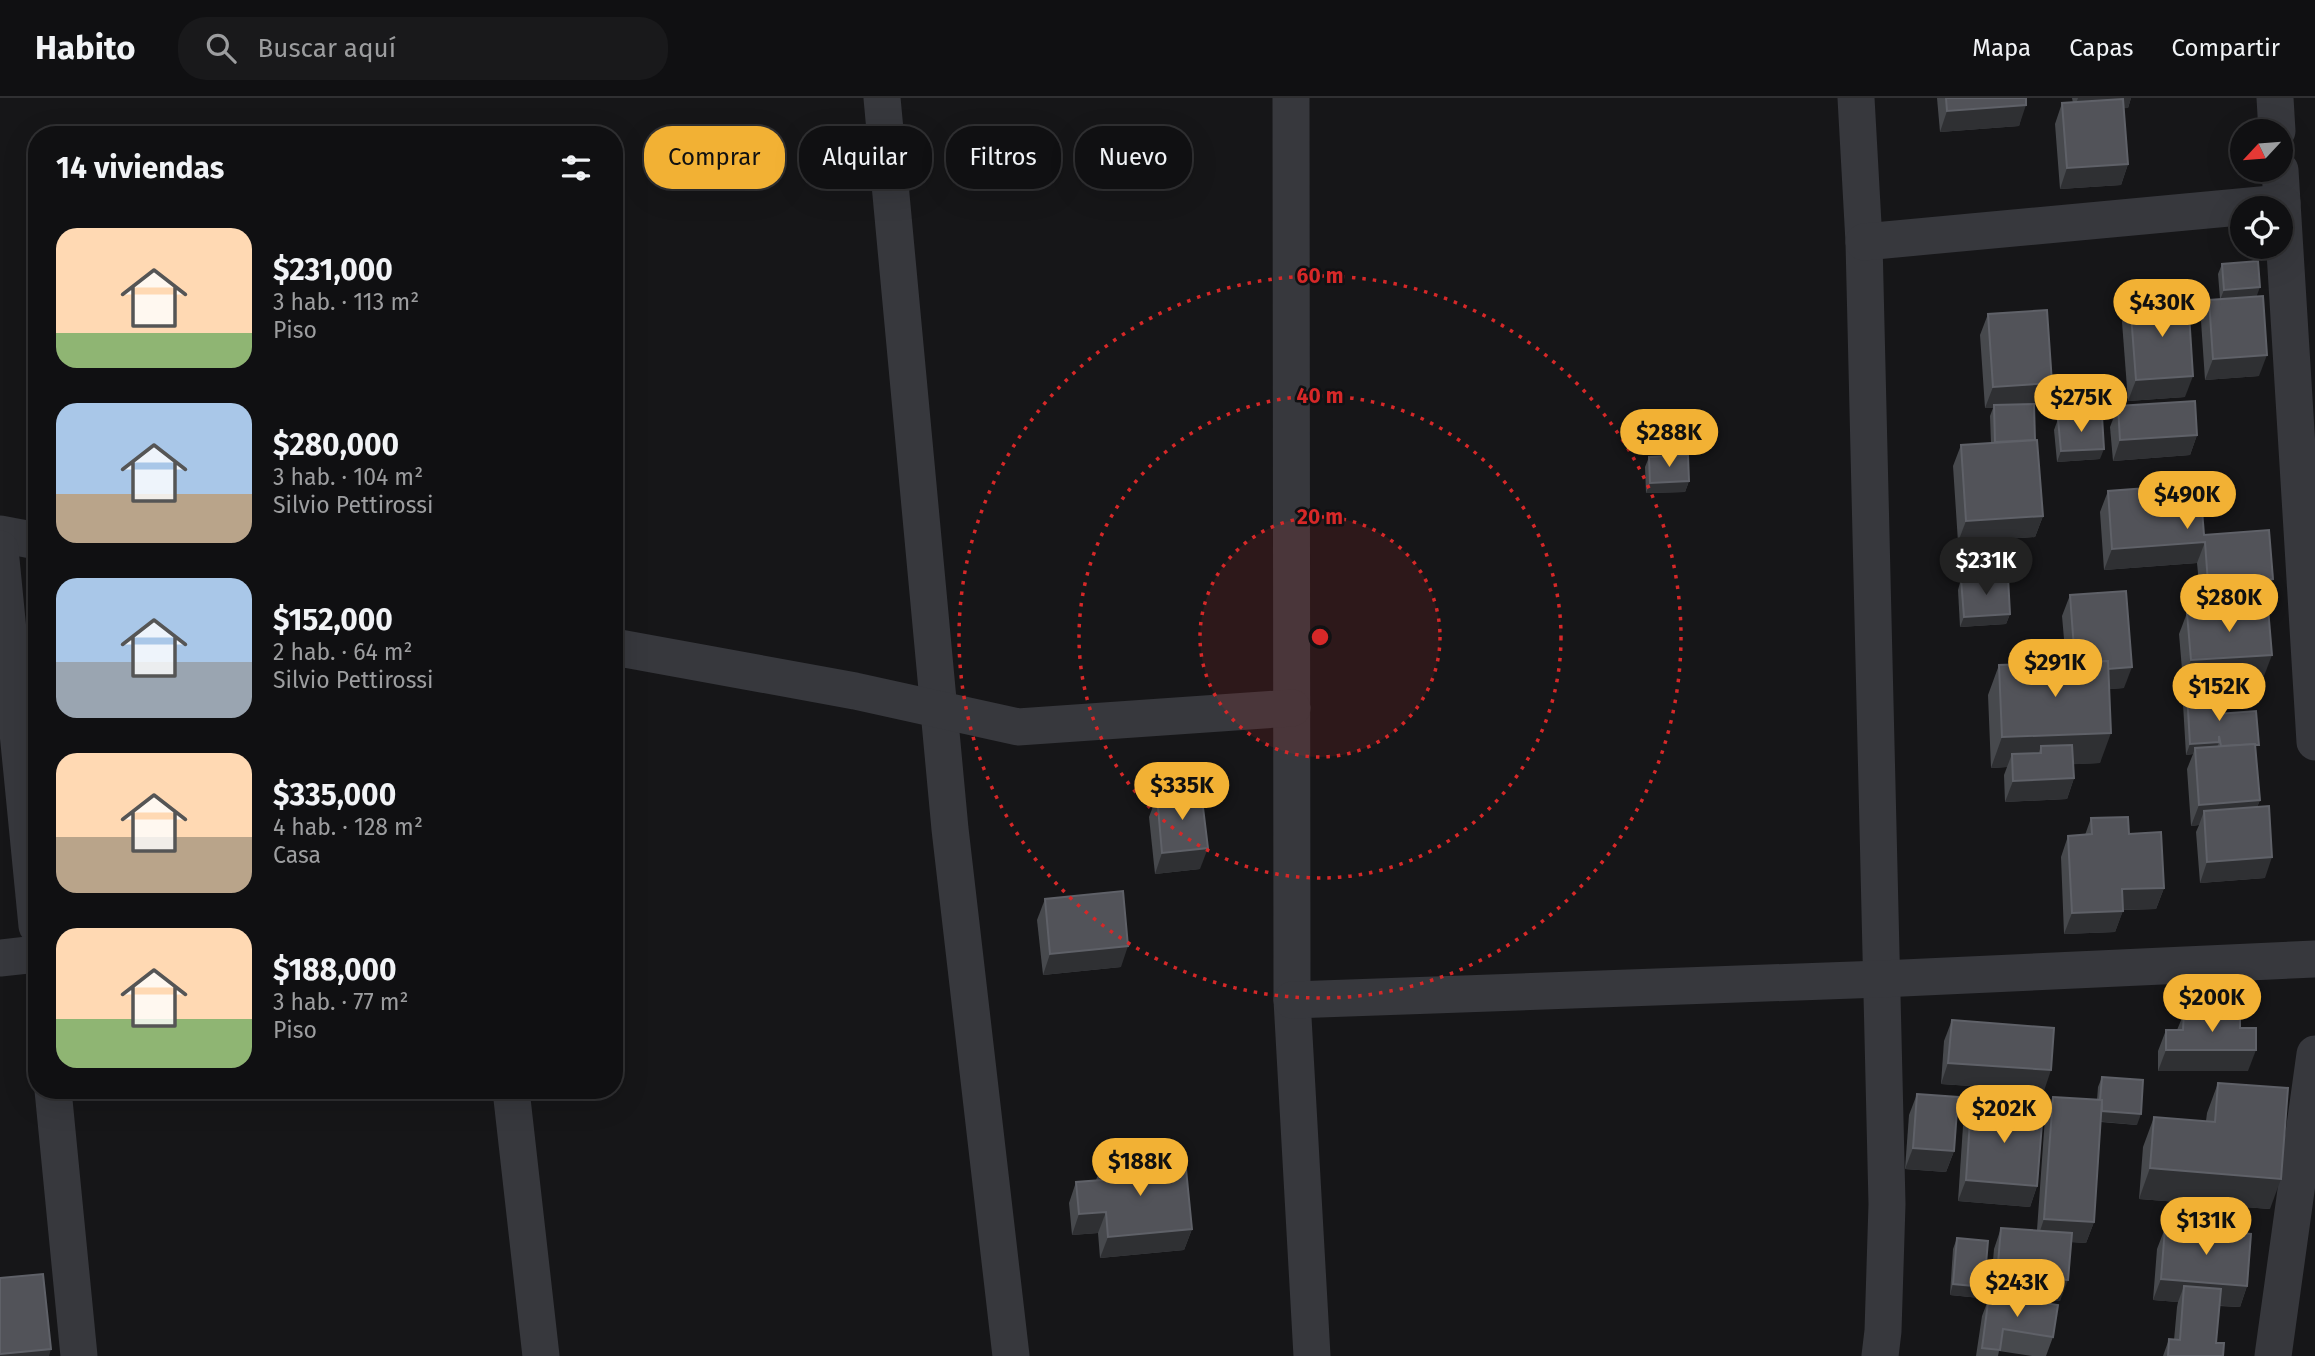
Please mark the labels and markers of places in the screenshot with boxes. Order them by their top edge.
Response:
pin: $430K [2113,280,2211,339]
pin: $275K [2032,374,2130,434]
pin: $288K [1620,410,1718,469]
pin: $490K [2138,472,2236,531]
pin: $231K [1937,538,2035,597]
pin: $280K [2180,574,2278,634]
centre of rings [1308,625,1332,649]
pin: $291K [2006,640,2104,699]
pin: $152K [2170,664,2268,723]
pin: $335K [1133,762,1231,822]
pin: $200K [2163,974,2261,1034]
pin: $202K [1955,1086,2053,1145]
pin: $188K [1091,1138,1189,1198]
pin: $131K [2157,1198,2255,1257]
pin: $243K [1968,1260,2066,1319]

